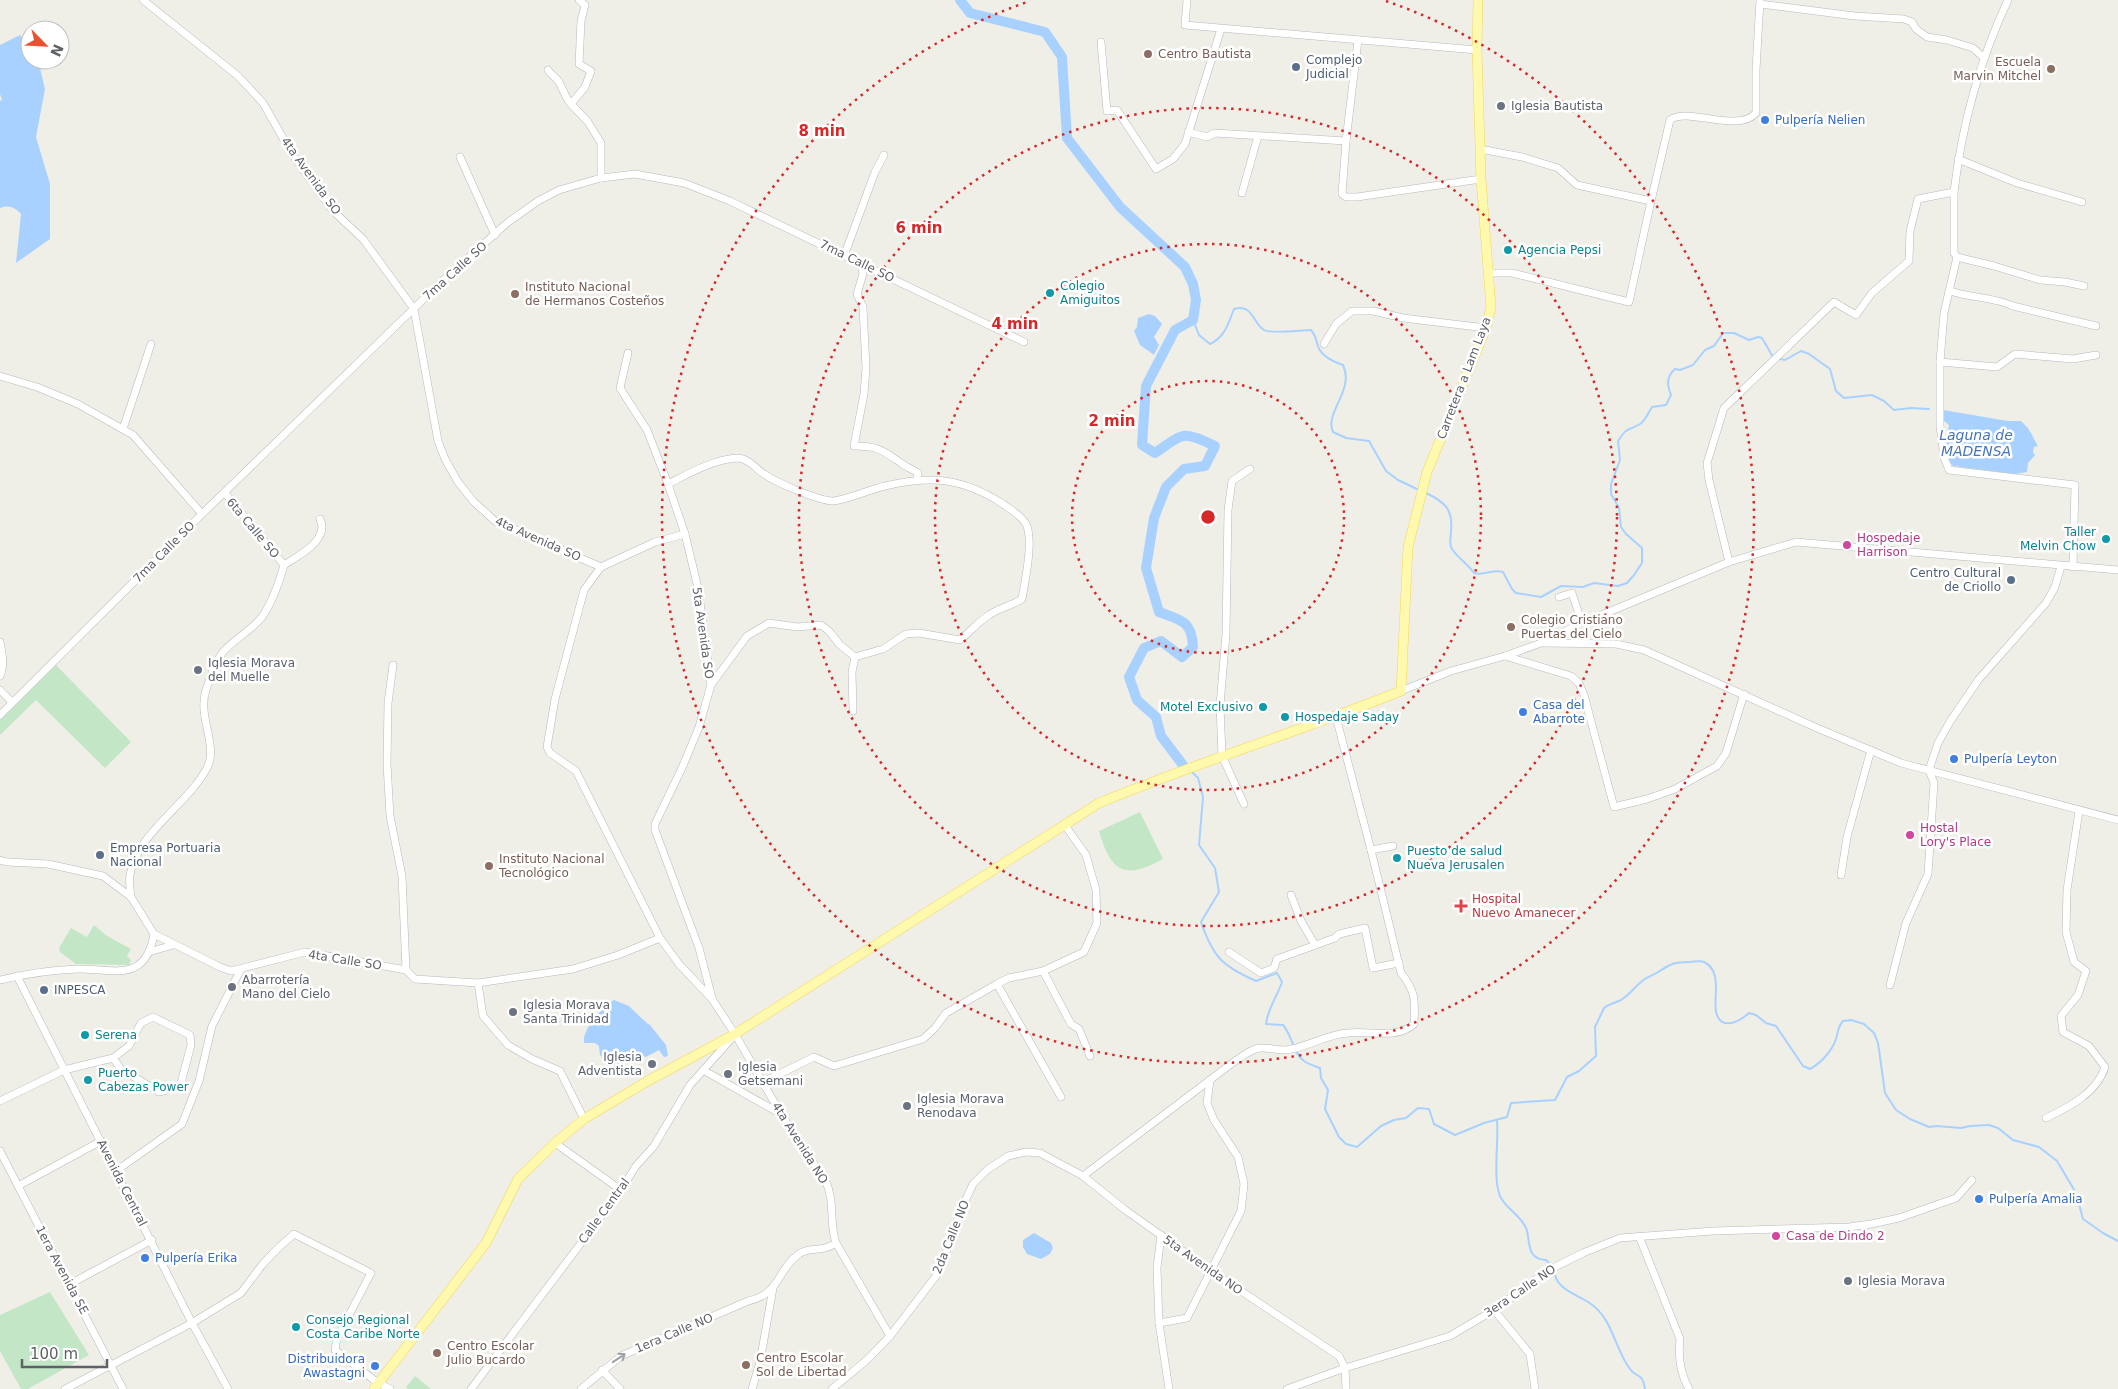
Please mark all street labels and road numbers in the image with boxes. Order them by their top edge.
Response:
street label: 4ta Avenida SO [278,135,344,217]
street label: 7ma Calle SO [817,237,897,285]
street label: 7ma Calle SO [420,239,490,303]
street label: Carretera a Lam Laya [1434,315,1494,441]
street label: 6ta Calle SO [224,495,282,561]
street label: 4ta Avenida SO [493,514,583,564]
street label: 7ma Calle SO [130,518,198,586]
street label: 5ta Avenida SO [690,586,716,680]
street label: 4ta Calle SO [307,947,383,973]
street label: 4ta Avenida NO [769,1100,831,1186]
street label: Avenida Central [94,1137,150,1229]
street label: Calle Central [576,1176,632,1246]
street label: 2da Calle NO [930,1198,972,1276]
street label: 1era Avenida SE [33,1223,91,1317]
street label: 5ta Avenida NO [1161,1232,1245,1298]
street label: 3era Calle NO [1482,1262,1558,1320]
street label: 1era Calle NO [633,1310,715,1356]

